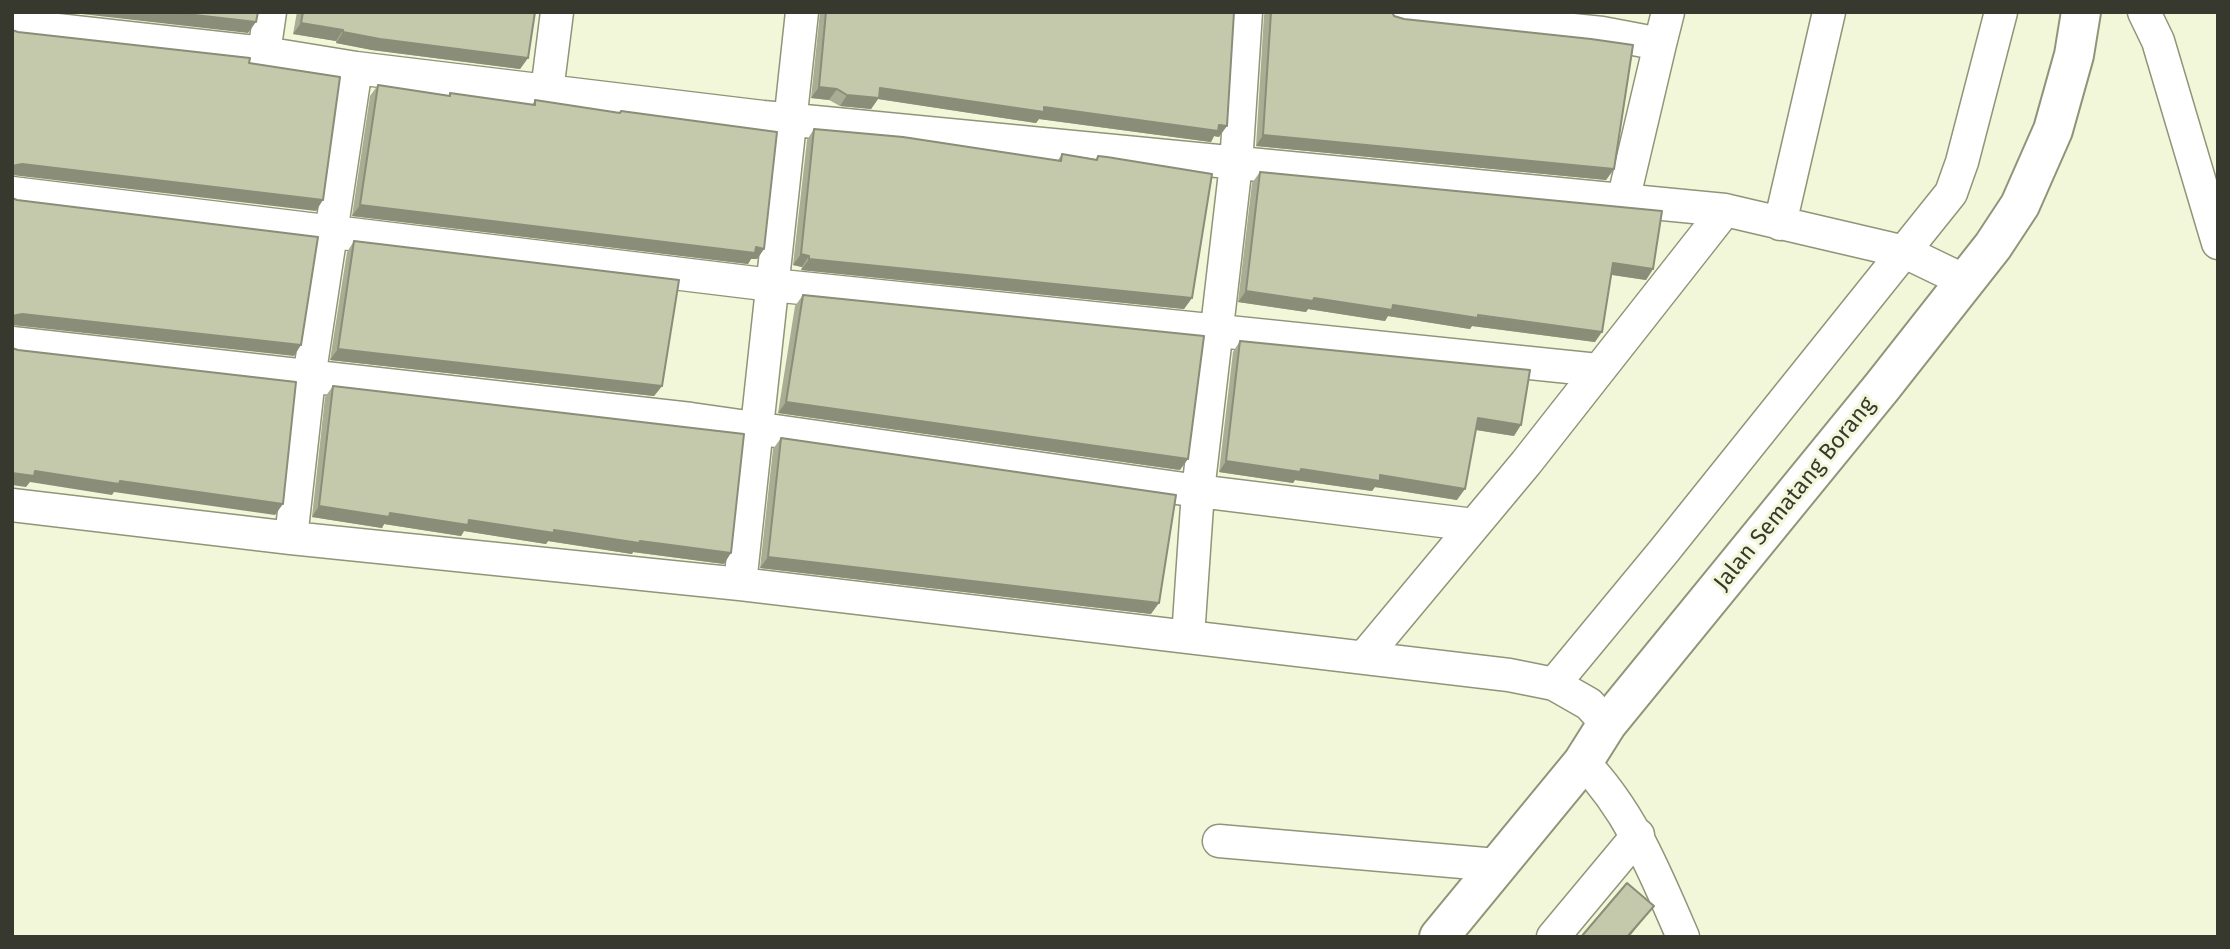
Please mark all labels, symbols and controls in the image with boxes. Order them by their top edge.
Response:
street label: Jalan Sematang Borang [1708,392,1882,596]

